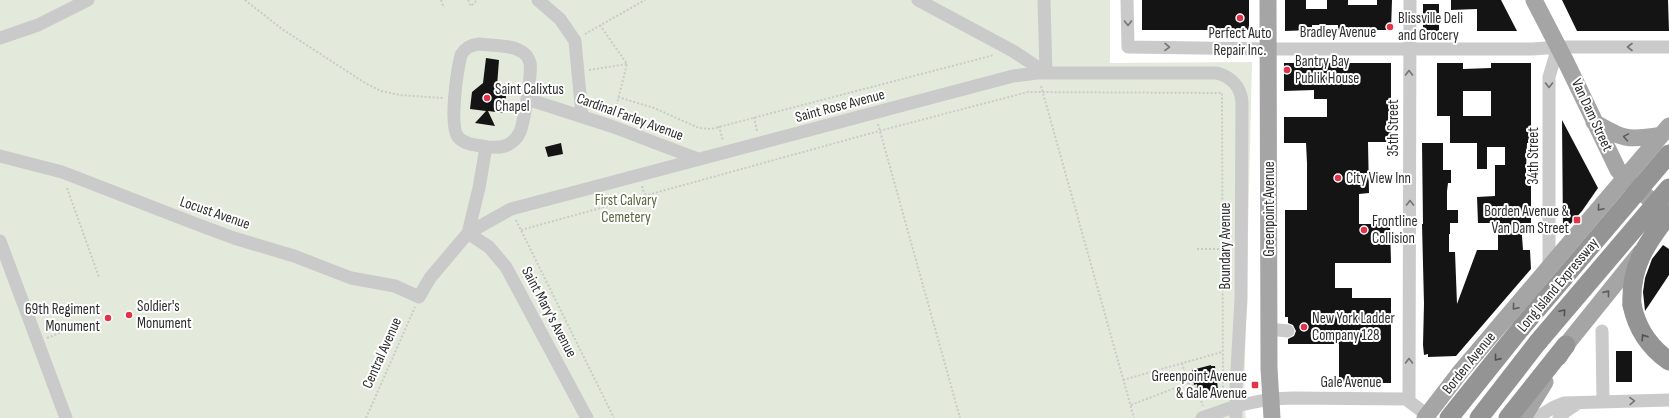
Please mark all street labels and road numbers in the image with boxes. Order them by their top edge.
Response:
street label: Bradley Avenue [1300,23,1376,42]
street label: Van Dam Street [1567,76,1617,155]
street label: Saint Rose Avenue [793,85,887,127]
street label: Cardinal Farley Avenue [574,89,686,145]
street label: 35th Street [1384,99,1403,157]
street label: 34th Street [1524,127,1543,185]
street label: Greenpoint Avenue [1260,161,1279,257]
street label: Locust Avenue [177,192,253,234]
street label: Boundary Avenue [1216,203,1235,289]
street label: Long Island Expressway [1513,234,1603,336]
street label: Saint Mary's Avenue [517,263,581,361]
street label: Central Avenue [358,314,406,392]
street label: Borden Avenue [1438,328,1500,398]
street label: Gale Avenue [1320,373,1382,392]

